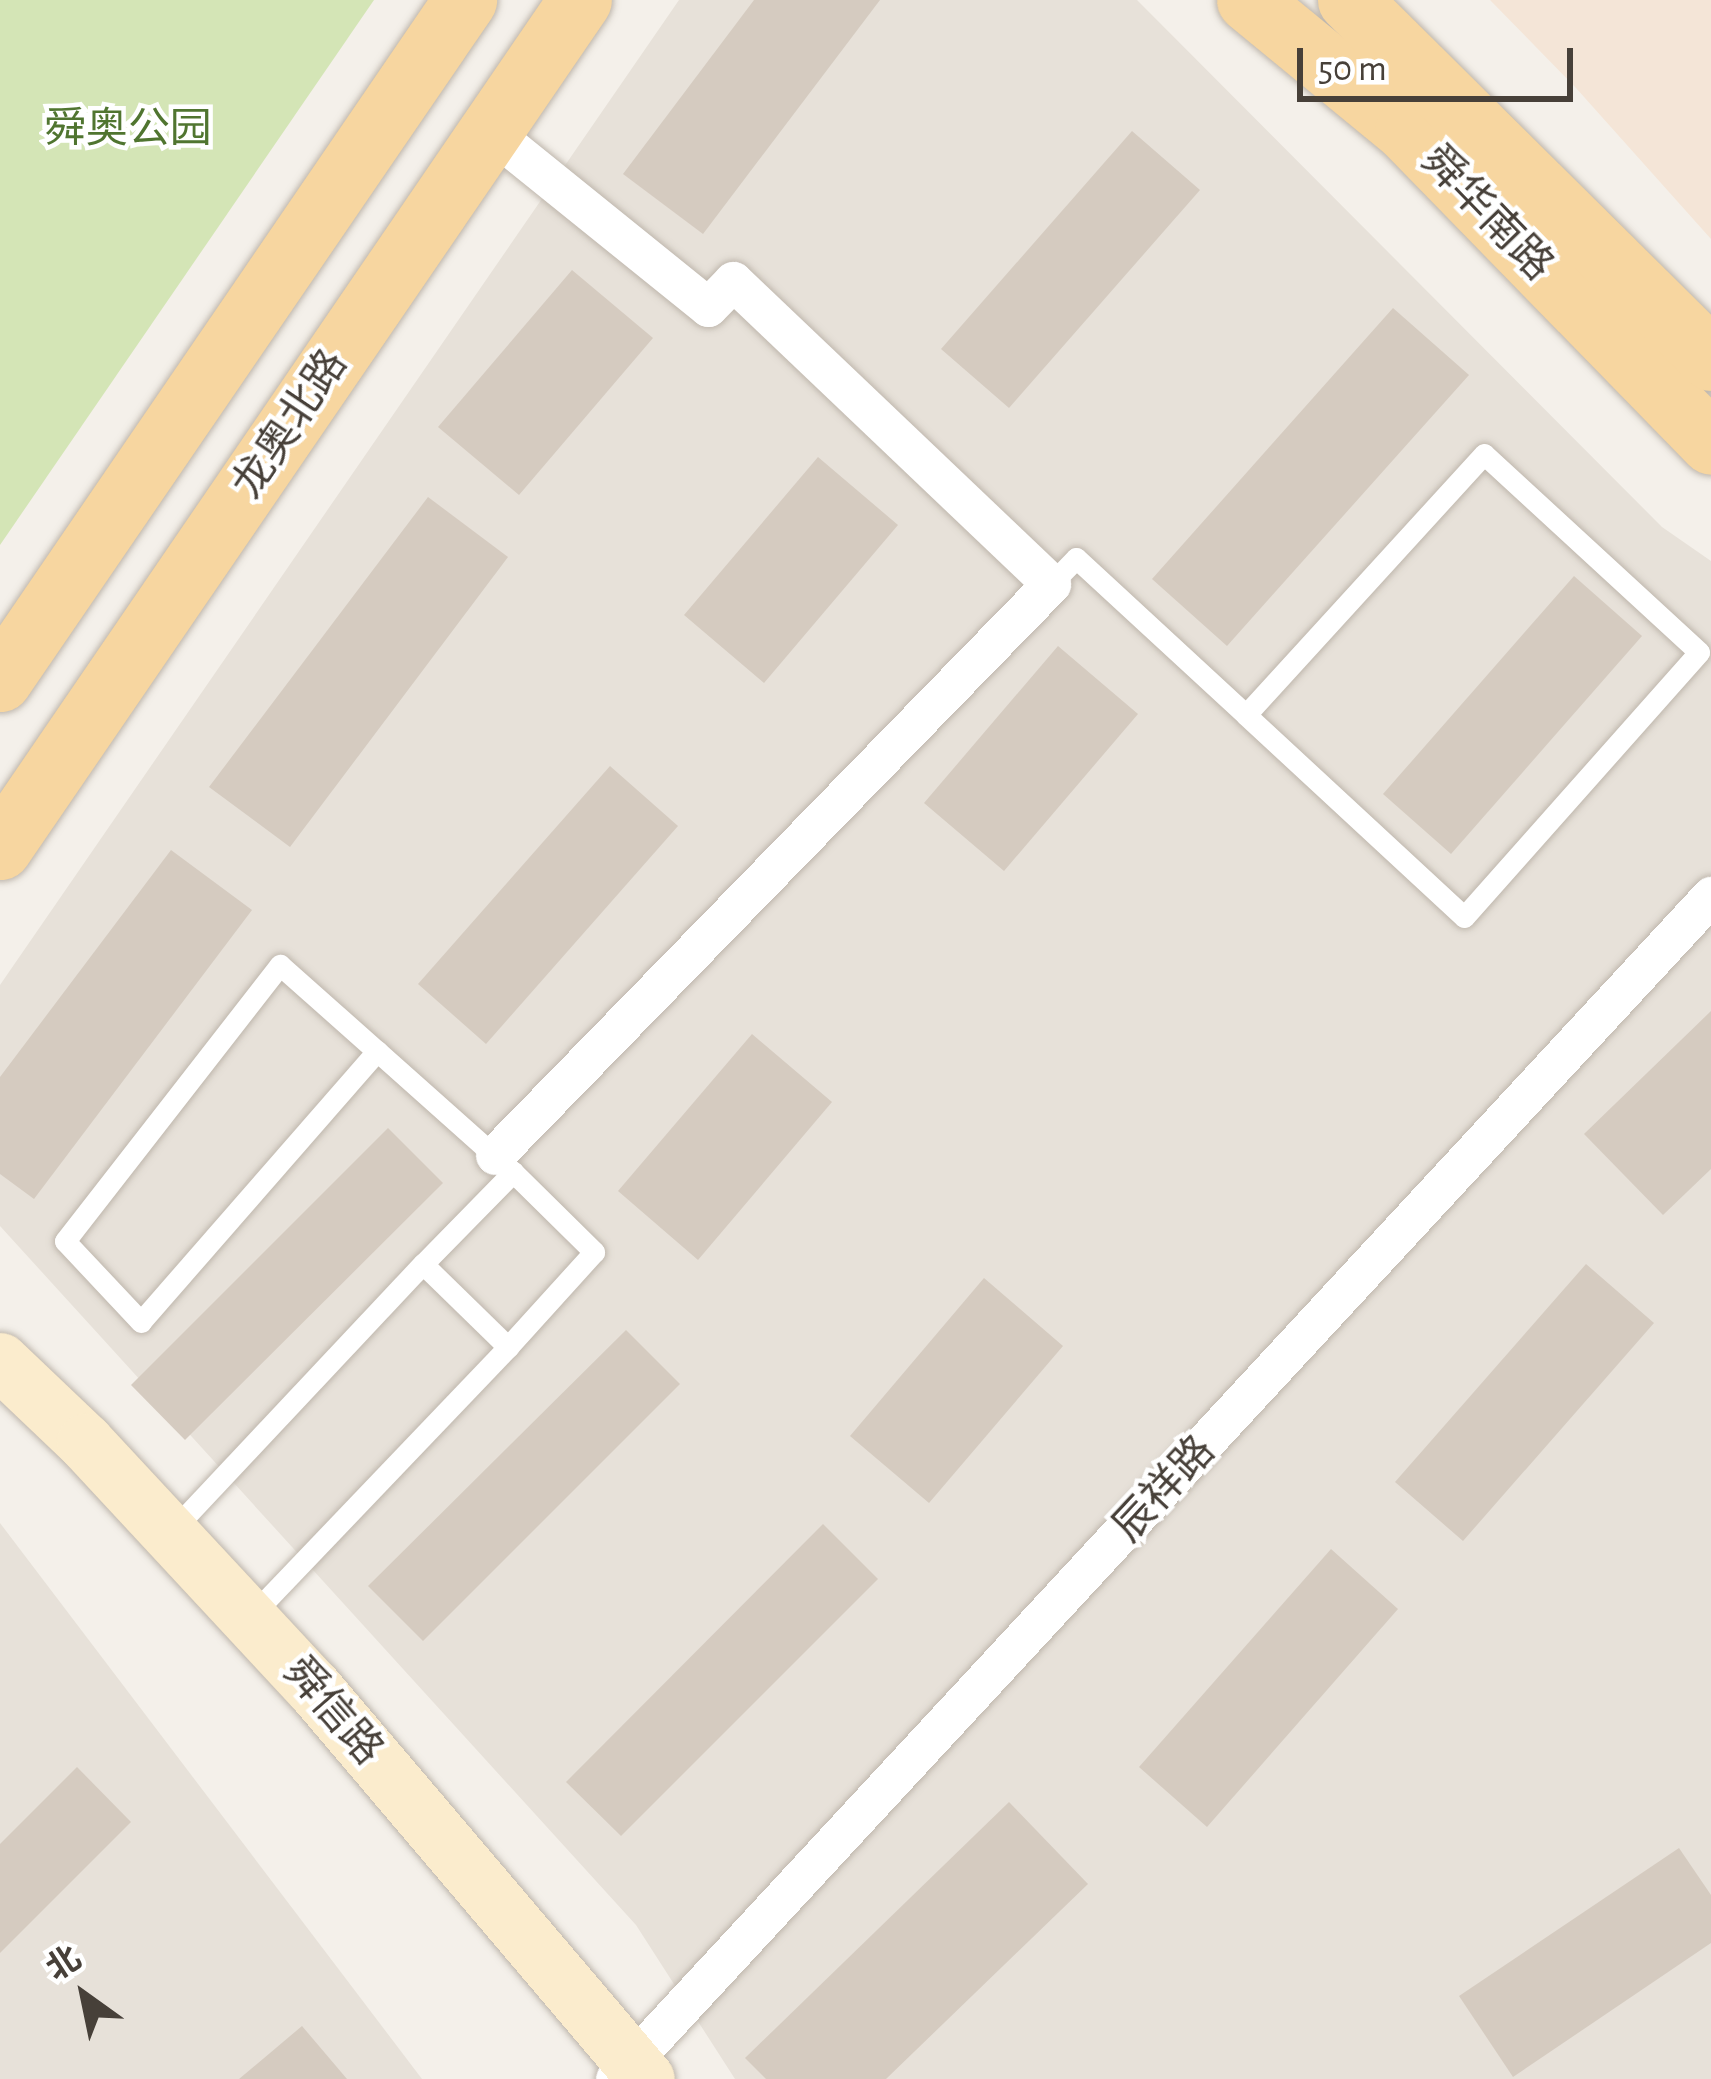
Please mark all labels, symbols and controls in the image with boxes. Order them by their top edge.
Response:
scale bar [1303,24,1579,98]
text: 50 m [1318,51,1387,87]
park label: 舜奥公园 [44,104,212,154]
street label: 舜华南路 [1411,135,1563,291]
street label: 龙奥北路 [222,340,358,508]
street label: 辰祥路 [1103,1426,1225,1552]
street label: 舜信路 [273,1647,393,1775]
north arrow [24,1935,144,2055]
text: 北 [41,1942,87,1987]

